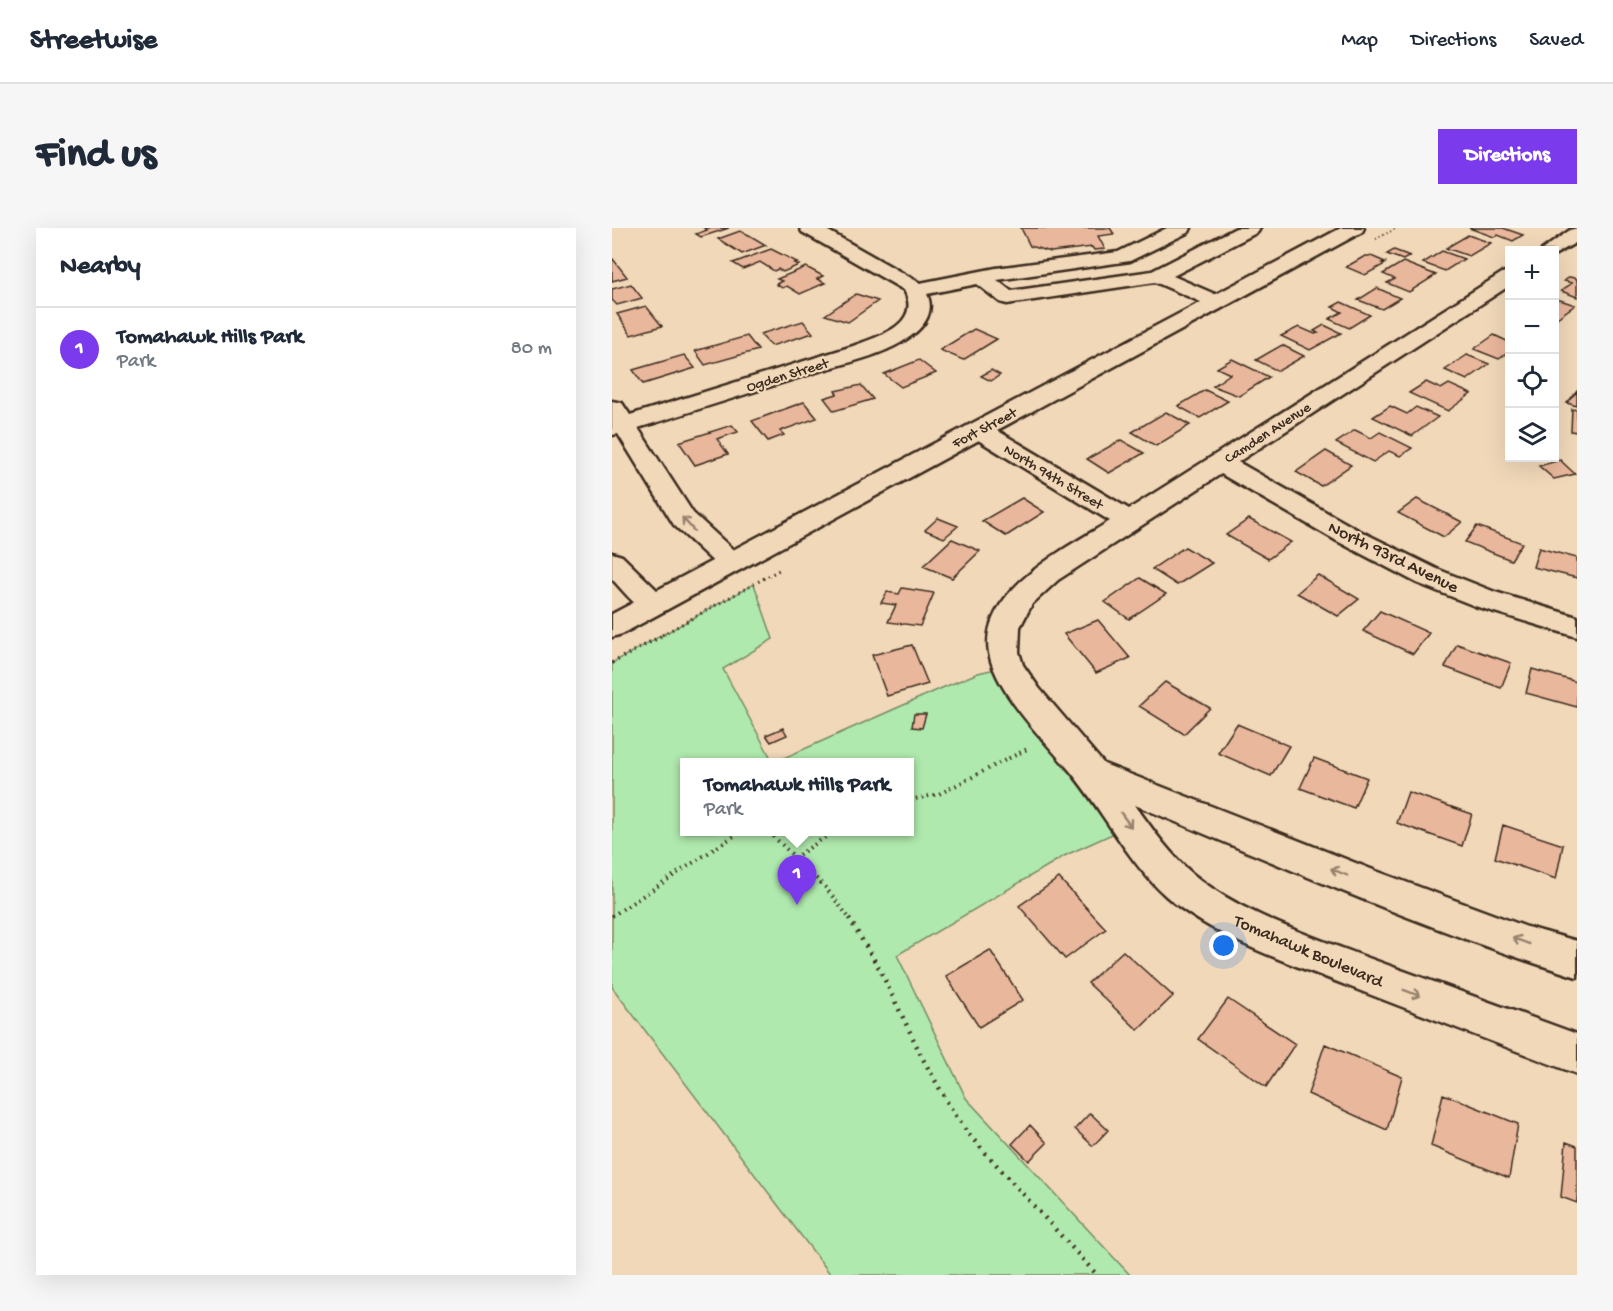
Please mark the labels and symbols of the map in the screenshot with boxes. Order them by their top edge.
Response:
street label: Ogden Street [744,354,833,397]
street label: Camden Avenue [1221,399,1315,468]
street label: Fort Street [949,403,1022,454]
street label: North 94th Street [1000,441,1108,515]
one-way arrow [681,517,695,532]
street label: North 93rd Avenue [1324,518,1462,599]
one-way arrow [1120,812,1132,828]
pin: 1 [778,856,816,905]
one-way arrow [1330,866,1349,877]
street label: Tomahawk Boulevard [1229,911,1387,994]
your location [1209,931,1238,960]
one-way arrow [1512,935,1531,946]
one-way arrow [1403,988,1421,999]

